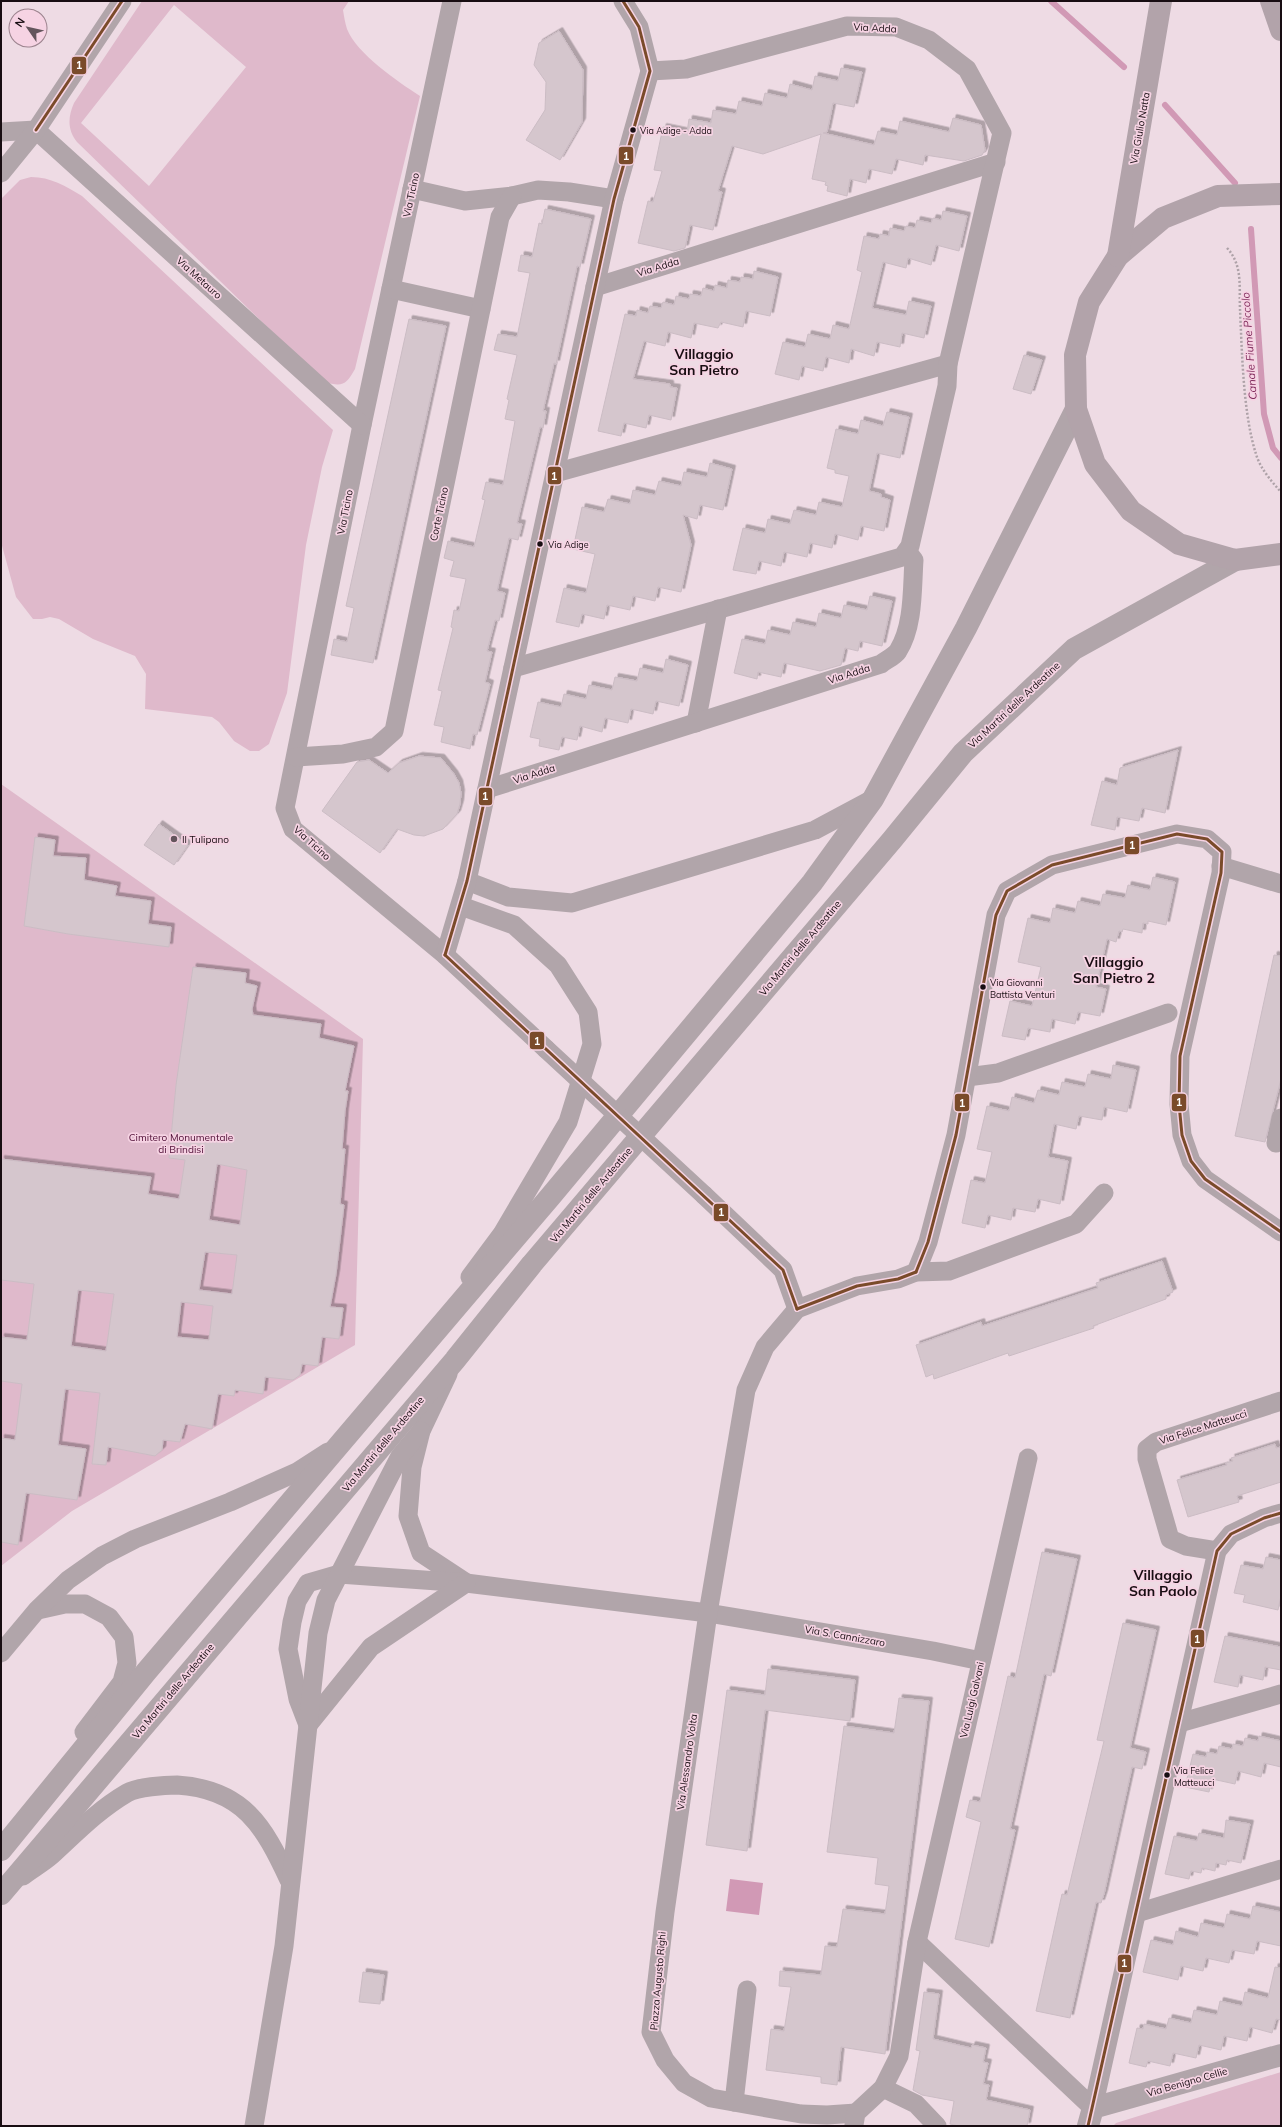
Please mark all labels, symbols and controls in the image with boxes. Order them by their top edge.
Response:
north arrow [8,8,48,48]
text: N [12,15,28,30]
street label: Via Adda [853,20,897,36]
line badge: 1 [71,56,87,75]
text: 1 [76,58,83,72]
street label: Via Giulio Natta [1127,91,1153,165]
marker: Via Adige - Adda [628,125,638,135]
place label: Via Adige - Adda [640,125,712,136]
line badge: 1 [618,146,634,165]
text: 1 [623,149,630,163]
street label: Via Ticino [400,171,422,219]
street label: Via Metauro [174,254,225,302]
street label: Via Adda [635,254,681,280]
water label: Canale Fiume Piccolo [1238,292,1260,400]
district label: Villaggio San Pietro [669,345,739,379]
line badge: 1 [547,466,562,485]
text: 1 [551,469,558,483]
street label: Corte Ticino [427,486,451,542]
street label: Via Ticino [334,488,356,535]
marker: Via Adige [535,539,545,549]
place label: Via Adige [548,539,589,550]
street label: Via Martiri delle Ardeatine [965,659,1063,751]
street label: Via Adda [826,661,872,687]
street label: Via Adda [511,761,557,787]
line badge: 1 [478,787,493,806]
text: 1 [482,789,489,803]
street label: Via Ticino [291,823,333,863]
place label: Il Tulipano [182,833,229,846]
marker: Il Tulipano [169,834,179,844]
line badge: 1 [1124,836,1140,855]
text: 1 [1129,838,1136,852]
street label: Via Martiri delle Ardeatine [756,898,844,998]
district label: Villaggio San Pietro 2 [1073,953,1155,987]
place label: Via Giovanni Battista Venturi [990,977,1055,1000]
marker: Via Giovanni Battista Venturi [978,982,988,992]
line badge: 1 [529,1031,545,1050]
text: 1 [534,1034,541,1048]
line badge: 1 [954,1093,970,1112]
line badge: 1 [1171,1093,1187,1112]
text: 1 [1176,1095,1183,1109]
text: 1 [959,1096,966,1110]
park label: Cimitero Monumentale di Brindisi [129,1131,233,1156]
street label: Via Martiri delle Ardeatine [547,1145,635,1245]
line badge: 1 [713,1203,729,1222]
text: 1 [718,1205,725,1219]
street label: Via Martiri delle Ardeatine [339,1394,427,1494]
street label: Via Felice Matteucci [1158,1407,1248,1447]
district label: Villaggio San Paolo [1129,1566,1197,1600]
street label: Via S. Cannizzaro [804,1623,886,1650]
line badge: 1 [1190,1629,1205,1648]
text: 1 [1194,1632,1201,1646]
street label: Via Martiri delle Ardeatine [129,1641,217,1741]
street label: Via Luigi Galvani [957,1661,987,1739]
street label: Via Alessandro Volta [674,1713,700,1811]
place label: Via Felice Matteucci [1174,1765,1214,1788]
marker: Via Felice Matteucci [1162,1770,1172,1780]
street label: Piazza Augusto Righi [647,1931,669,2031]
line badge: 1 [1117,1954,1132,1973]
text: 1 [1121,1956,1128,1970]
street label: Via Benigno Cellie [1145,2064,1229,2100]

